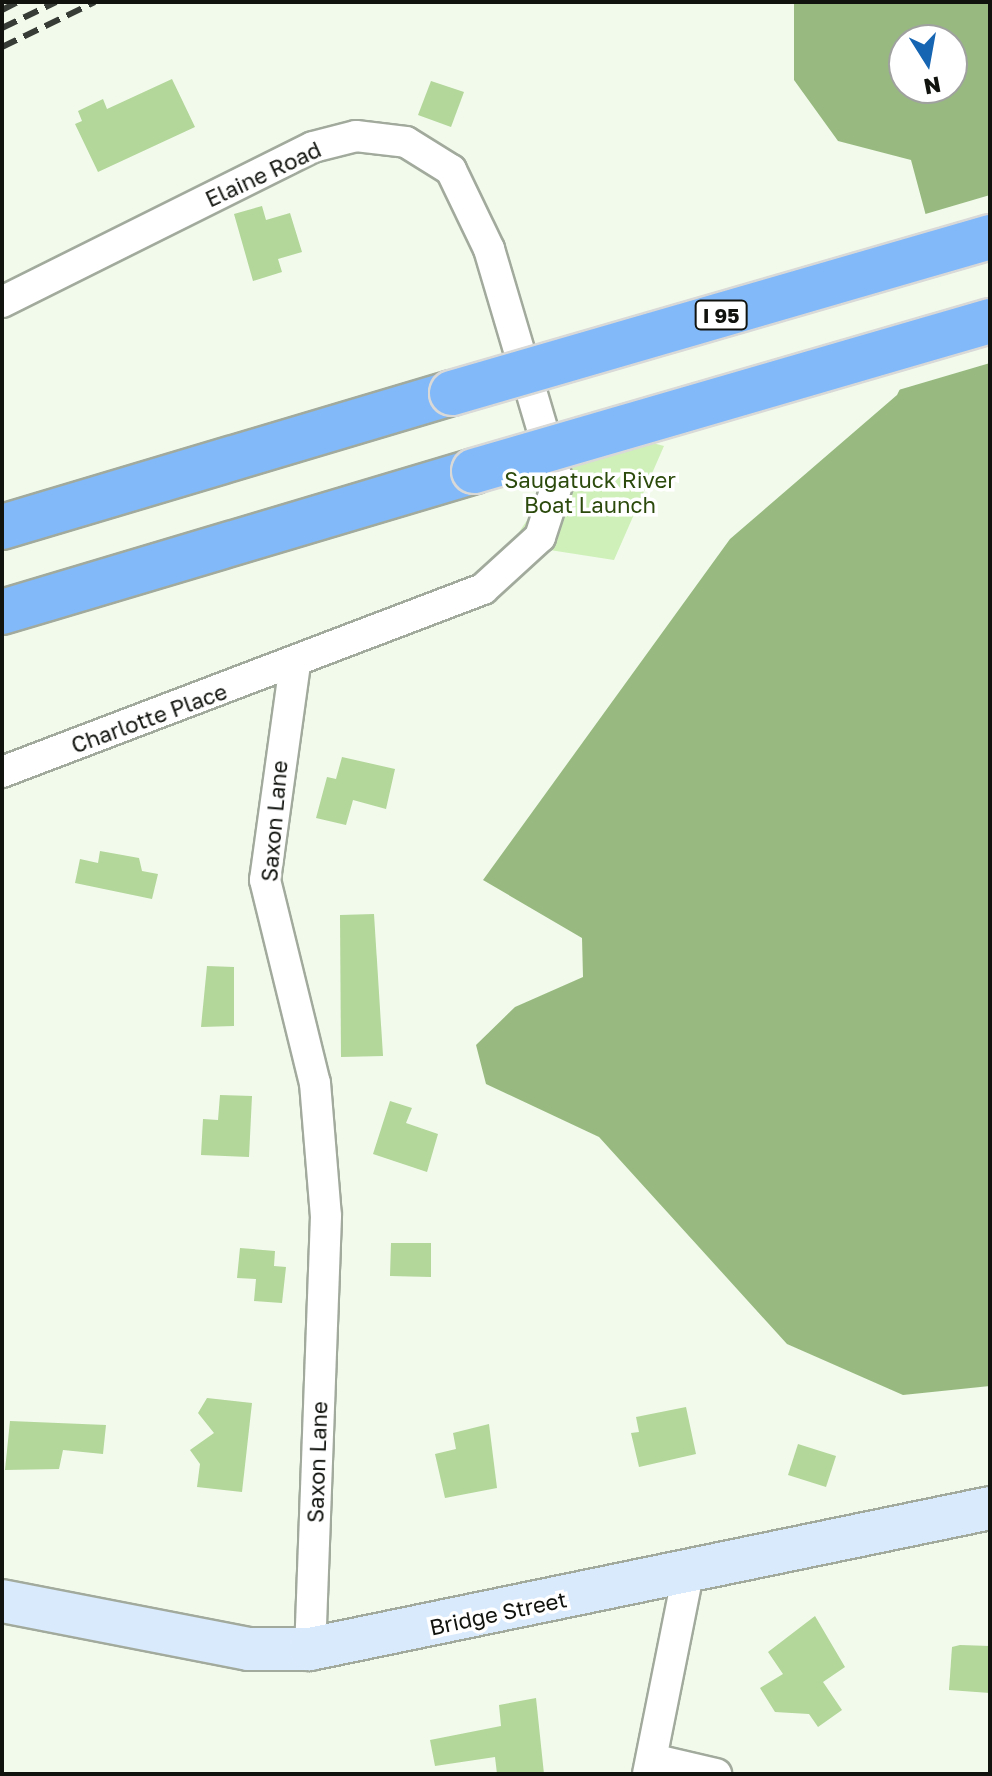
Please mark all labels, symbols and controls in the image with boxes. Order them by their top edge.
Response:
north arrow [888,24,968,104]
text: N [922,71,943,101]
street label: Elaine Road [201,136,325,212]
road number: I 95 [693,299,749,331]
park label: Saugatuck River Boat Launch [504,466,676,518]
street label: Charlotte Place [68,678,230,758]
street label: Saxon Lane [256,759,292,883]
street label: Saxon Lane [302,1401,332,1523]
street label: Bridge Street [427,1586,569,1640]

